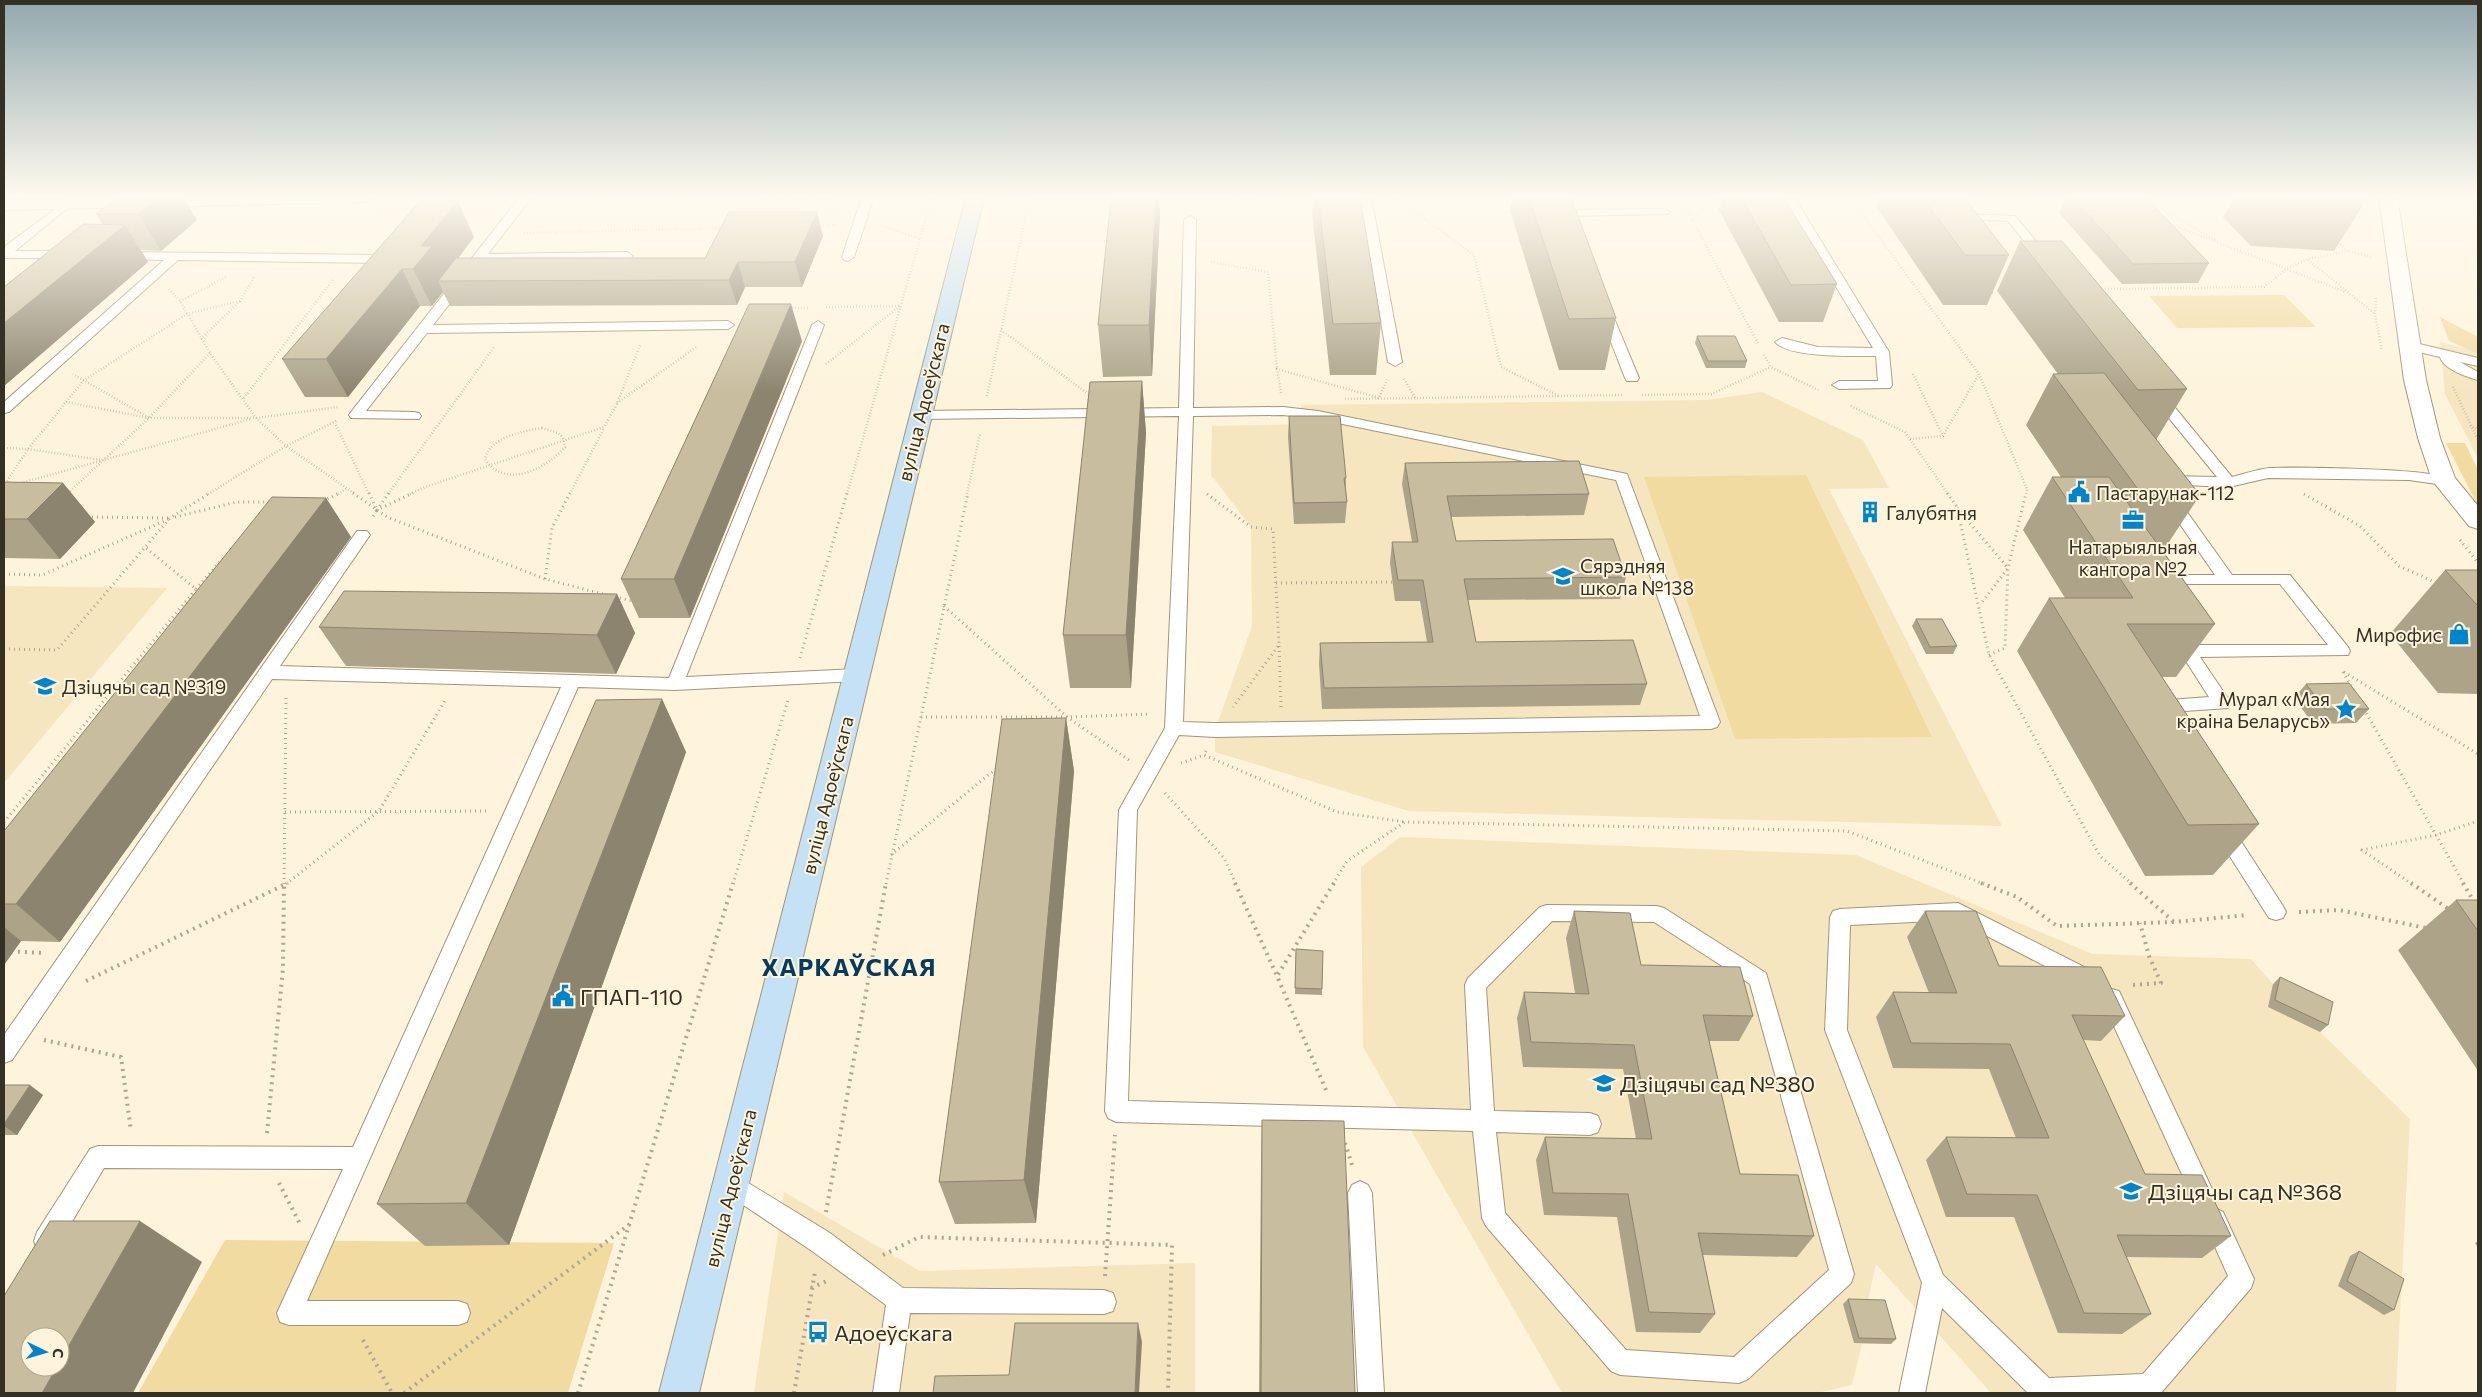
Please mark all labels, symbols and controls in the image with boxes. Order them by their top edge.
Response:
street label: вуліца Адоеўскага [892,321,954,483]
public building icon: Пастарунак-112 [2066,479,2092,505]
place label: Пастарунак-112 [2096,481,2234,504]
building icon: Галубятня [1857,499,1883,525]
place label: Галубятня [1886,501,1977,524]
office icon: Натарыяльная кантора №2 [2120,507,2146,533]
place label: Натарыяльная кантора №2 [2068,535,2198,580]
place label: Сярэдняя школа №138 [1580,554,1694,599]
school or university icon: Сярэдняя школа №138 [1550,563,1576,589]
shop icon: Мирофис [2446,621,2472,647]
place label: Мирофис [2355,623,2442,646]
school or university icon: Дзіцячы сад №319 [32,673,58,699]
place label: Дзіцячы сад №319 [62,675,226,698]
place label: Мурал «Мая краіна Беларусь» [2177,687,2330,732]
place icon: Мурал «Мая краіна Беларусь» [2333,696,2359,722]
street label: вуліца Адоеўскага [796,714,858,876]
district label: ХАРКАЎСКАЯ [762,952,936,981]
public building icon: ГПАП-110 [550,983,576,1009]
place label: ГПАП-110 [580,983,683,1010]
school or university icon: Дзіцячы сад №380 [1591,1070,1617,1096]
place label: Дзіцячы сад №380 [1620,1070,1815,1097]
street label: вуліца Адоеўскага [699,1107,761,1269]
school or university icon: Дзіцячы сад №368 [2118,1178,2144,1204]
place label: Дзіцячы сад №368 [2148,1178,2342,1205]
bus stop icon: Адоеўскага [805,1319,831,1345]
place label: Адоеўскага [834,1319,953,1346]
north arrow [20,1327,70,1377]
text: С [50,1348,67,1359]

